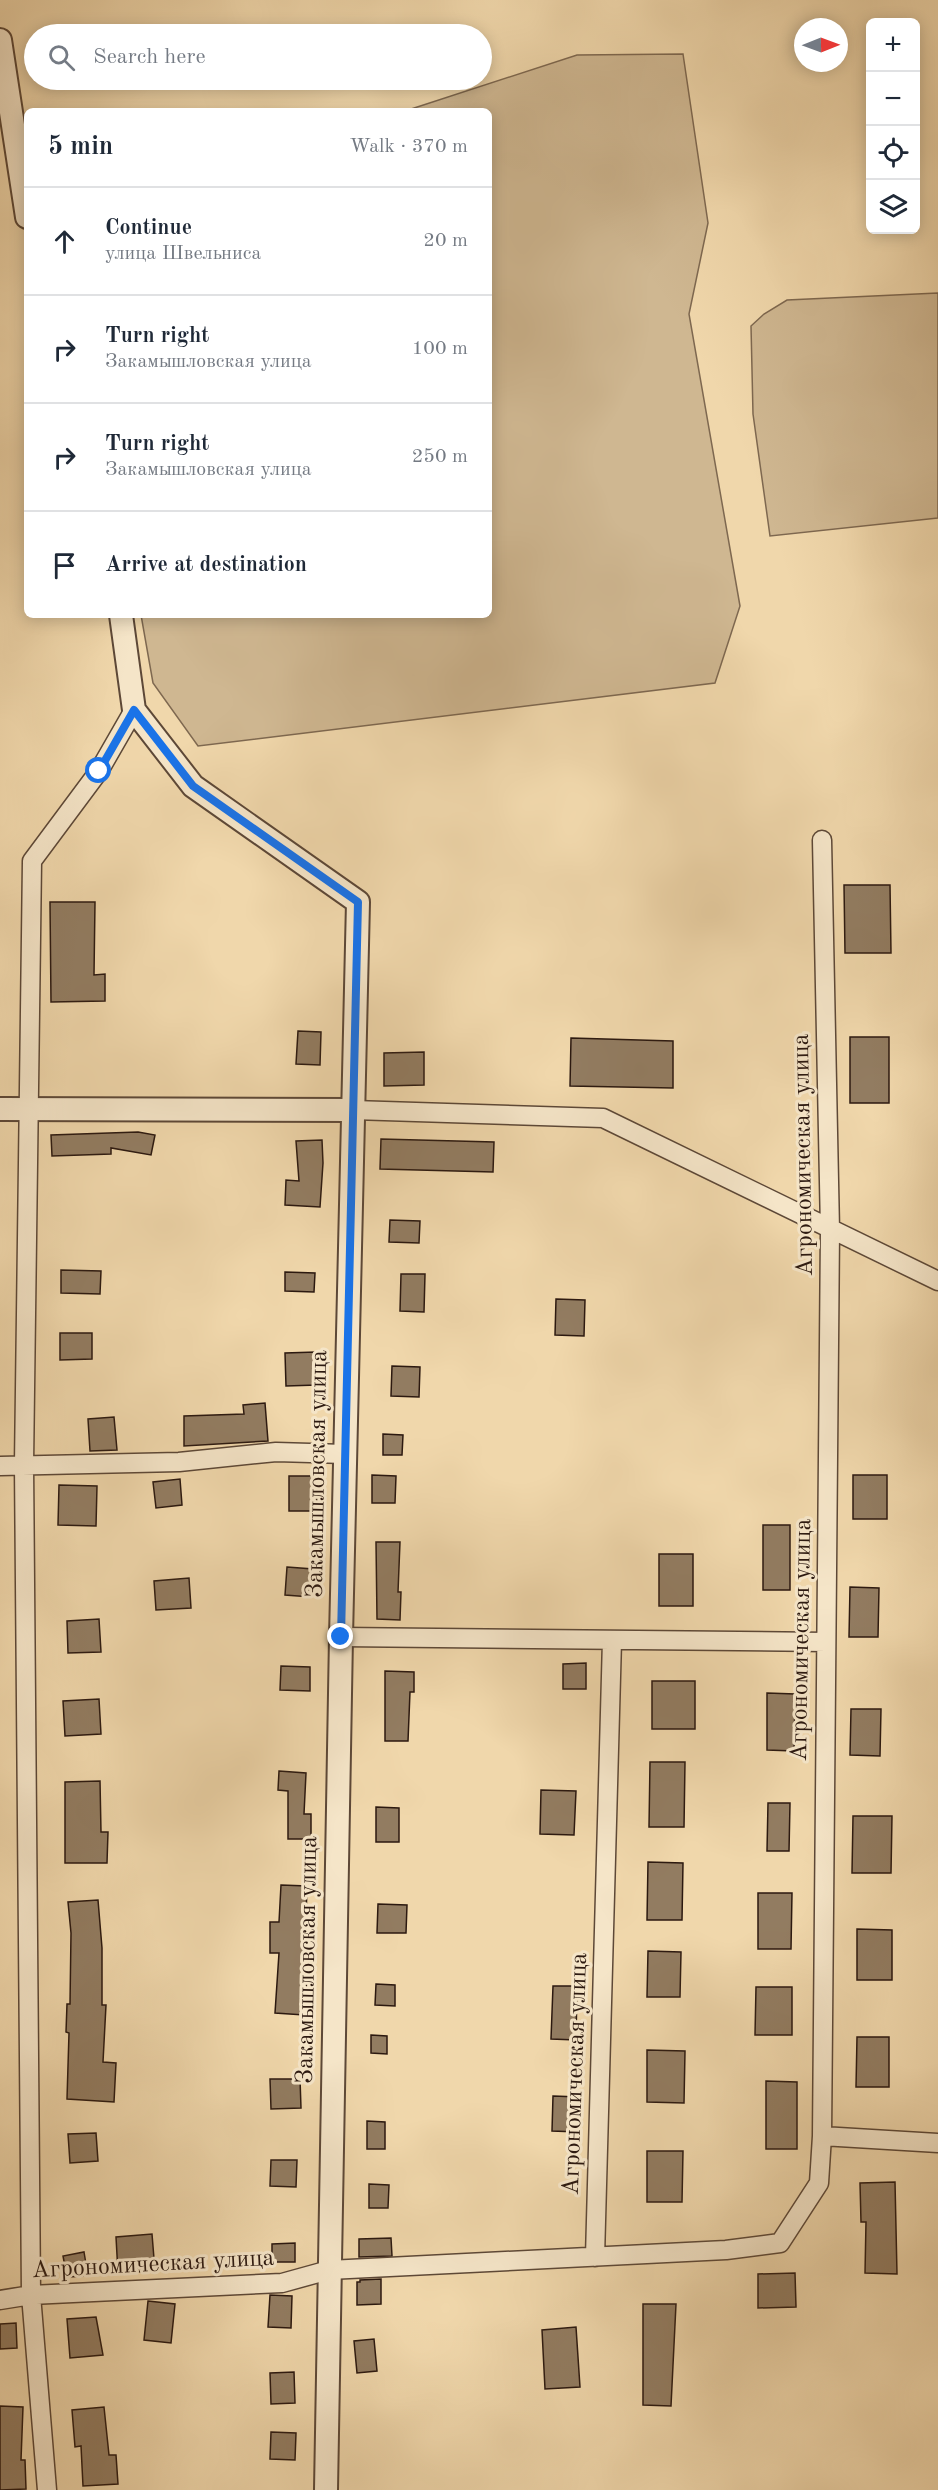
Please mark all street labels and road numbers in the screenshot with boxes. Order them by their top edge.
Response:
street label: Агрономическая улица [790,1033,818,1277]
street label: Закамышловская улица [304,1350,332,1598]
street label: Агрономическая улица [788,1518,816,1762]
street label: Закамышловская улица [294,1836,322,2084]
street label: Агрономическая улица [560,1952,592,2196]
street label: Агрономическая улица [31,2247,275,2283]

